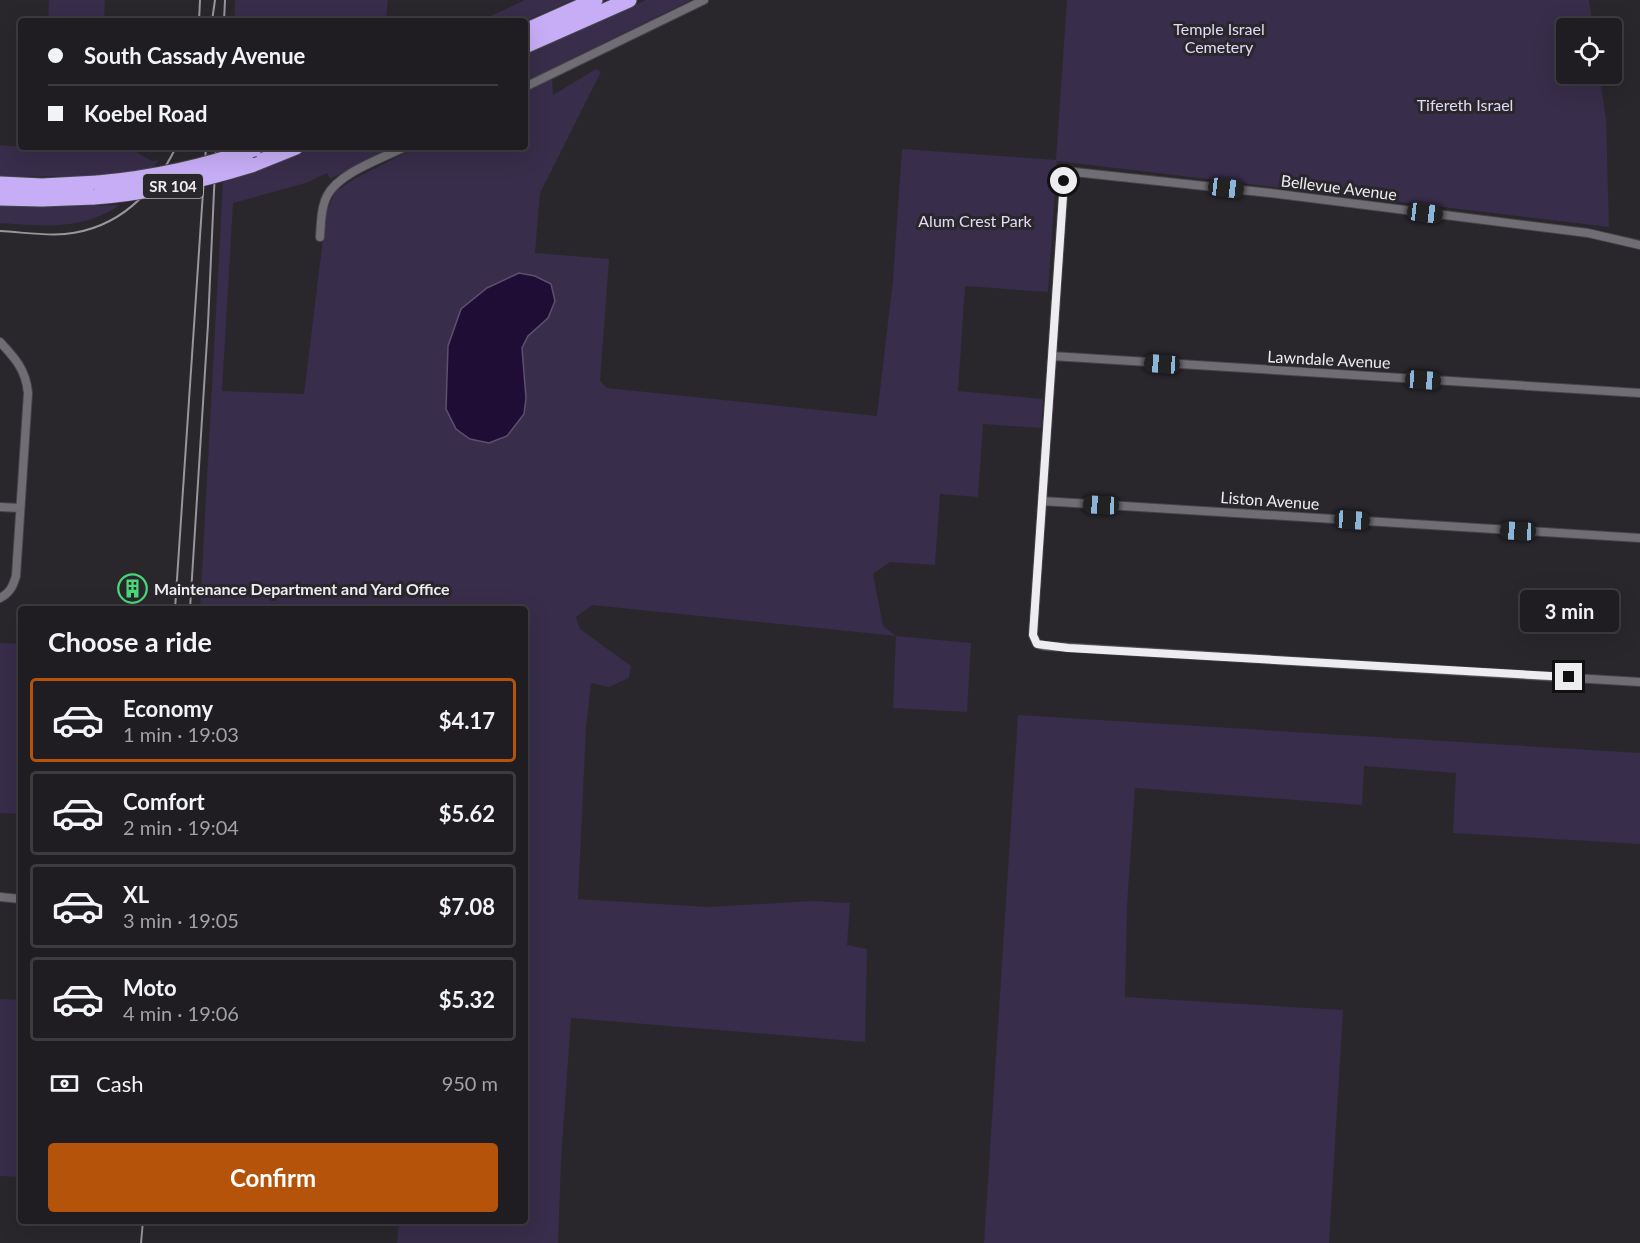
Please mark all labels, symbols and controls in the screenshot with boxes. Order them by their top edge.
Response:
map controls [1556,18,1622,84]
button: locate [1556,18,1622,84]
park label: Temple Israel Cemetery [1173,19,1265,56]
text: South Cassady Avenue [84,42,305,69]
park label: Tifereth Israel [1417,95,1513,114]
text: Koebel Road [84,100,207,127]
route start [1050,167,1077,194]
street label: Bellevue Avenue [1280,170,1398,204]
road number: SR 104 [143,174,203,198]
car [1207,177,1245,199]
car [1406,202,1444,224]
park label: Alum Crest Park [918,211,1033,230]
street label: Lawndale Avenue [1267,346,1391,372]
car [1143,354,1181,374]
car [1404,370,1442,390]
street label: Liston Avenue [1220,487,1320,513]
car [1083,495,1119,515]
car [1333,510,1371,530]
car [1500,521,1536,541]
building icon: Maintenance Department and Yard Office [117,572,149,604]
place label: Maintenance Department and Yard Office [154,579,450,598]
callout: 3 min [1520,590,1618,632]
text: 3 min [1545,599,1594,623]
text: Choose a ride [48,625,212,658]
route end [1555,663,1582,690]
icon: car [51,693,105,747]
text: Economy [123,695,213,722]
text: $4.17 [439,707,495,734]
text: 1 min · 19:03 [123,722,239,746]
icon: car [51,786,105,840]
text: Comfort [123,788,205,815]
text: $5.62 [439,800,495,827]
text: 2 min · 19:04 [123,815,239,839]
icon: car [51,879,105,933]
text: XL [123,881,149,908]
text: $7.08 [439,893,495,920]
text: 3 min · 19:05 [123,908,239,932]
icon: car [51,972,105,1026]
text: Moto [123,974,177,1001]
text: $5.32 [439,986,495,1013]
text: 4 min · 19:06 [123,1001,239,1025]
icon: cash [48,1067,81,1100]
text: Cash [96,1070,143,1097]
text: 950 m [442,1071,498,1095]
button: Confirm [48,1143,498,1212]

